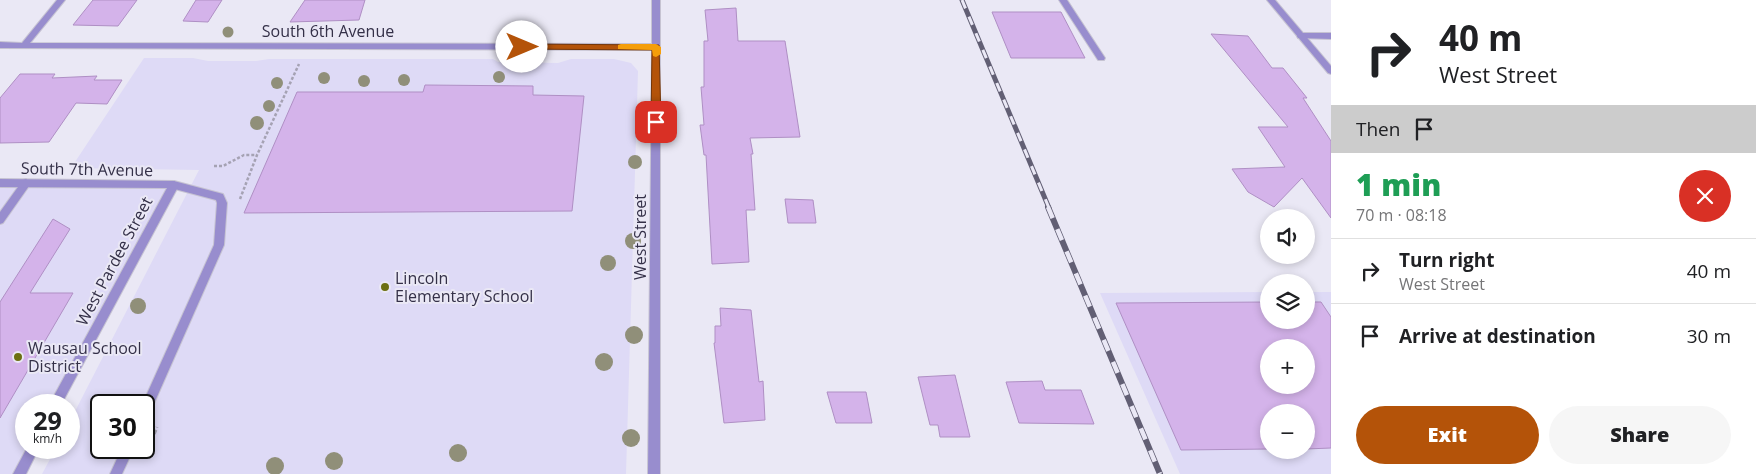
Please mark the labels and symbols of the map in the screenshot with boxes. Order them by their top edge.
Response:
street label: South 6th Avenue [262,20,394,42]
position arrow [495,20,547,72]
pin [635,101,677,143]
street label: South 7th Avenue [21,157,153,181]
street label: West Pardee Street [71,192,157,329]
street label: West Street [629,194,651,280]
place label: Lincoln Elementary School [395,267,533,307]
marker: Lincoln Elementary School [379,281,391,293]
place label: Wausau School District [28,337,142,377]
marker: Wausau School District [12,351,24,363]
speed limit sign: 30 [90,394,155,459]

